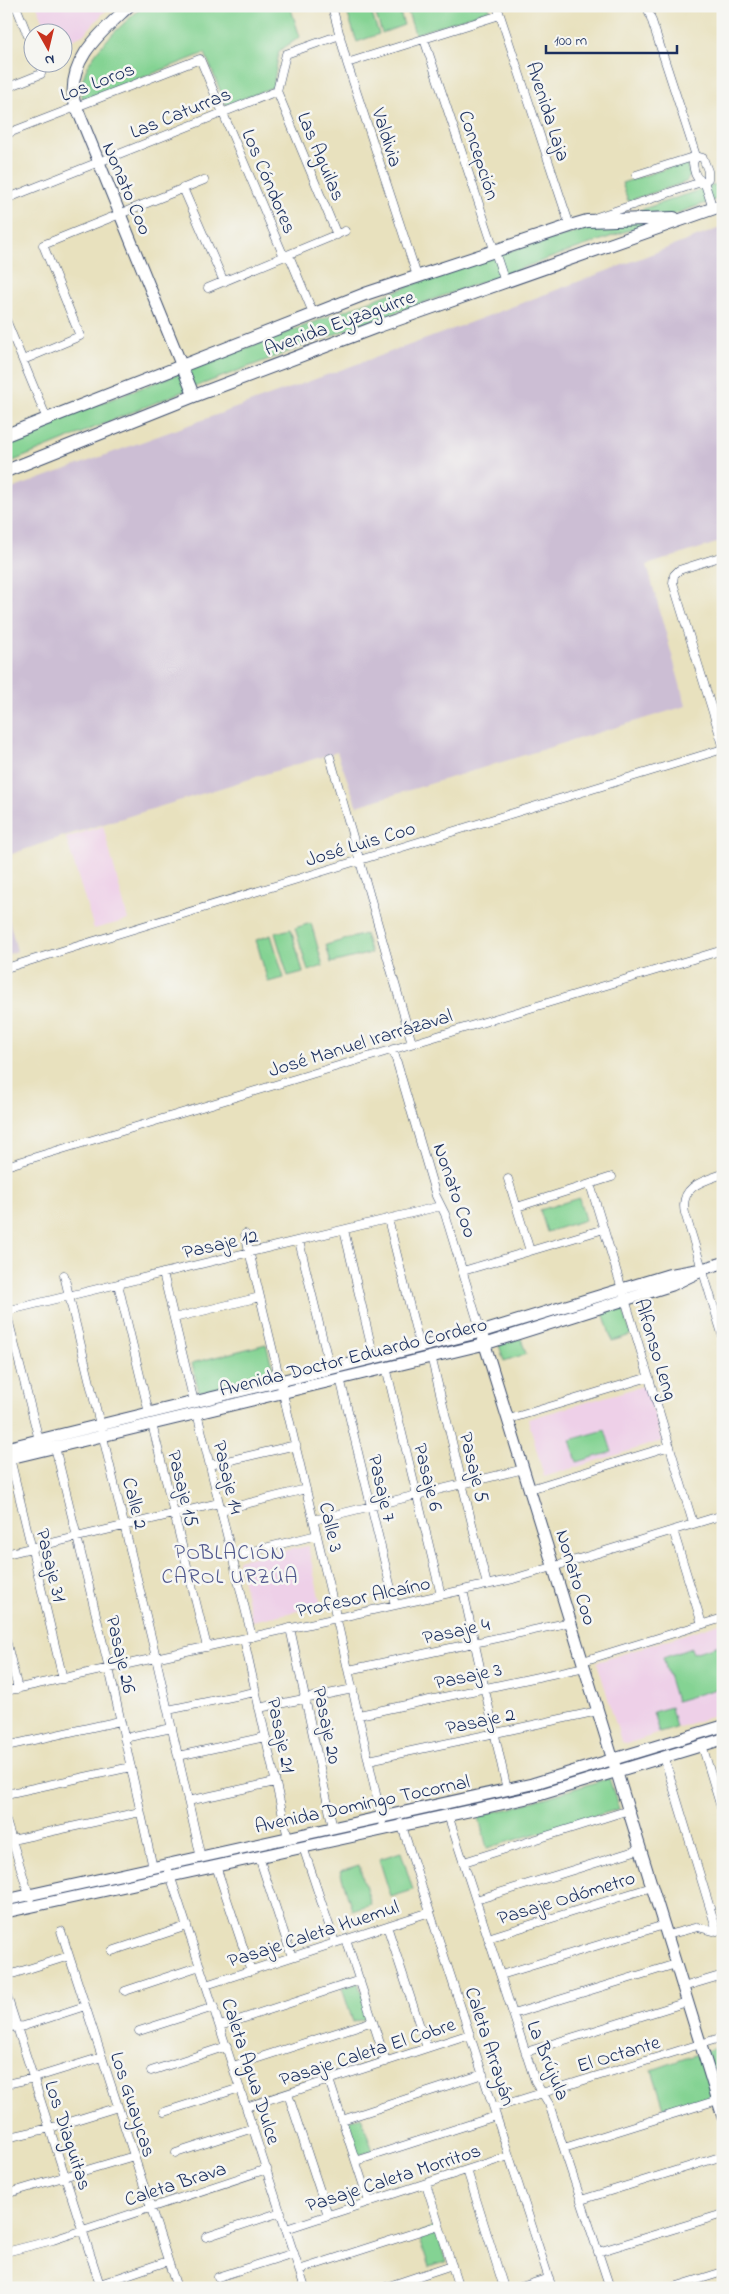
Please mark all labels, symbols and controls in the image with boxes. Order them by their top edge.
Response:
north arrow [22,22,72,72]
scale bar [546,22,678,54]
text: 100 m [554,30,587,52]
text: N [43,48,56,70]
street label: Los Loros [56,56,139,111]
street label: Avenida Laja [517,58,576,165]
street label: Las Caturras [126,81,236,148]
street label: Valdivia [362,104,409,171]
street label: Concepción [450,107,506,204]
street label: Las Aguilas [287,108,351,206]
street label: Los Cóndores [233,125,303,239]
street label: Nonato Coo [93,138,158,240]
street label: Avenida Eyzaguirre [261,284,419,366]
street label: José Luis Coo [302,815,419,876]
street label: José Manuel Irarrázaval [265,1003,456,1086]
street label: Nonato Coo [424,1140,483,1242]
street label: Pasaje 12 [180,1223,261,1268]
street label: Alfonso Leng [624,1295,684,1404]
street label: Avenida Doctor Eduardo Cordero [217,1311,491,1406]
street label: Pasaje 5 [450,1429,495,1506]
street label: Pasaje 14 [203,1438,250,1517]
street label: Pasaje 6 [404,1441,449,1515]
street label: Pasaje 15 [158,1447,205,1530]
street label: Pasaje 7 [359,1452,402,1525]
street label: Calle 2 [113,1475,154,1533]
street label: Calle 3 [310,1500,349,1556]
street label: Pasaje 31 [26,1526,73,1605]
street label: Nonato Coo [546,1526,603,1629]
district label: POBLACIÓN CAROL URZÚA [161,1539,299,1593]
street label: Profesor Alcaíno [294,1570,433,1627]
street label: Pasaje 4 [420,1611,493,1654]
street label: Pasaje 26 [97,1613,143,1696]
street label: Pasaje 3 [432,1656,505,1699]
street label: Pasaje 20 [303,1684,348,1767]
street label: Pasaje 21 [257,1695,302,1776]
street label: Pasaje 2 [443,1701,518,1744]
street label: Avenida Domingo Tocornal [252,1768,473,1843]
street label: Pasaje Odómetro [494,1865,639,1934]
street label: Pasaje Caleta Huemul [224,1894,403,1977]
street label: Caleta Arrayán [456,1984,521,2110]
street label: Caleta Agua Dulce [211,1995,287,2149]
street label: Pasaje Caleta El Cobre [276,2011,460,2096]
street label: La Brújula [518,2017,576,2105]
street label: El Octante [574,2029,664,2082]
street label: Los Guaycas [101,2048,162,2161]
street label: Los Diaguitas [34,2077,98,2195]
street label: Pasaje Caleta Morritos [302,2137,485,2221]
street label: Caleta Brava [121,2155,230,2215]

